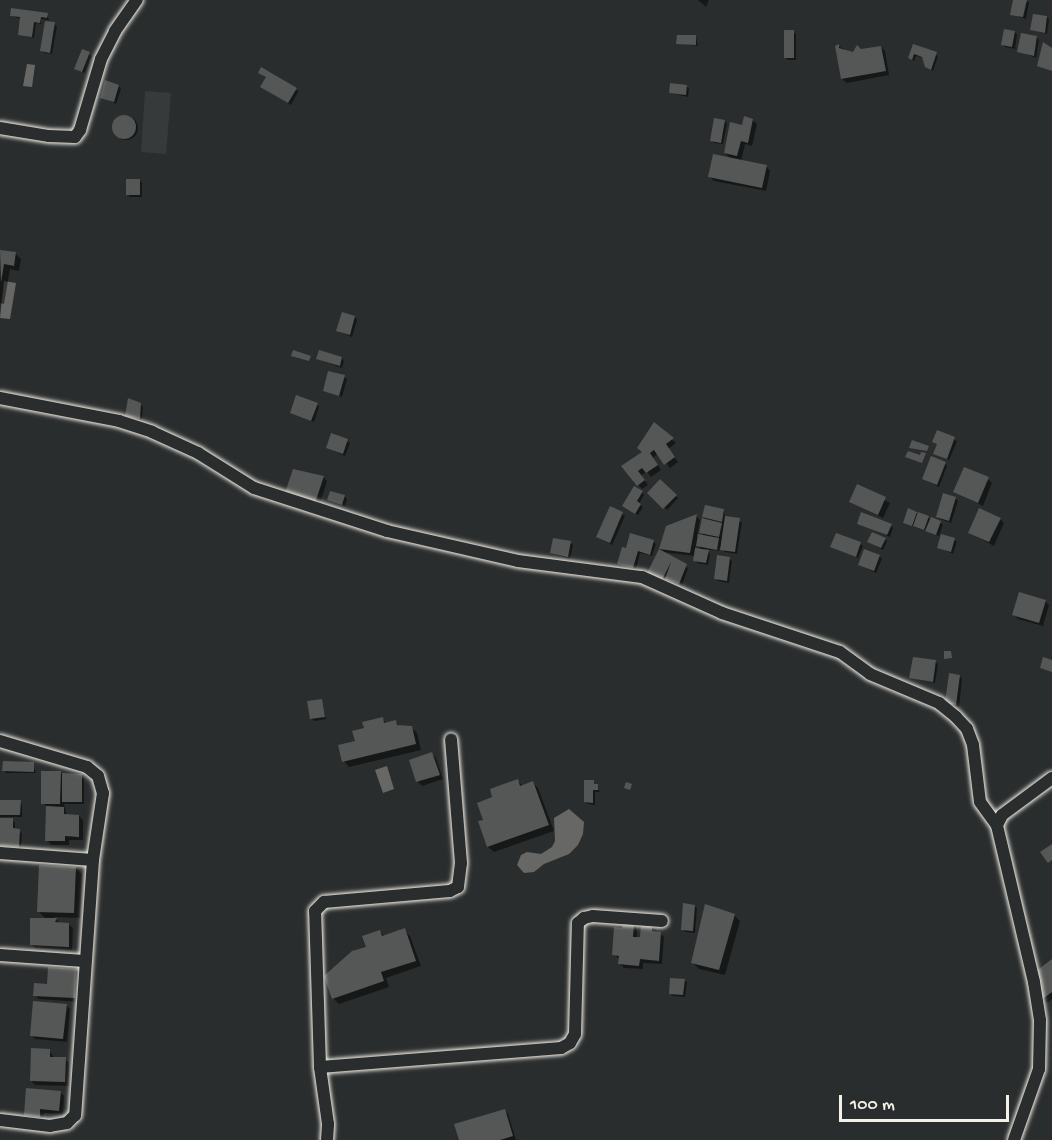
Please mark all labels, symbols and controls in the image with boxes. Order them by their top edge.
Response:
scale bar [842,1083,1012,1121]
text: 100 m [850,1095,895,1116]

